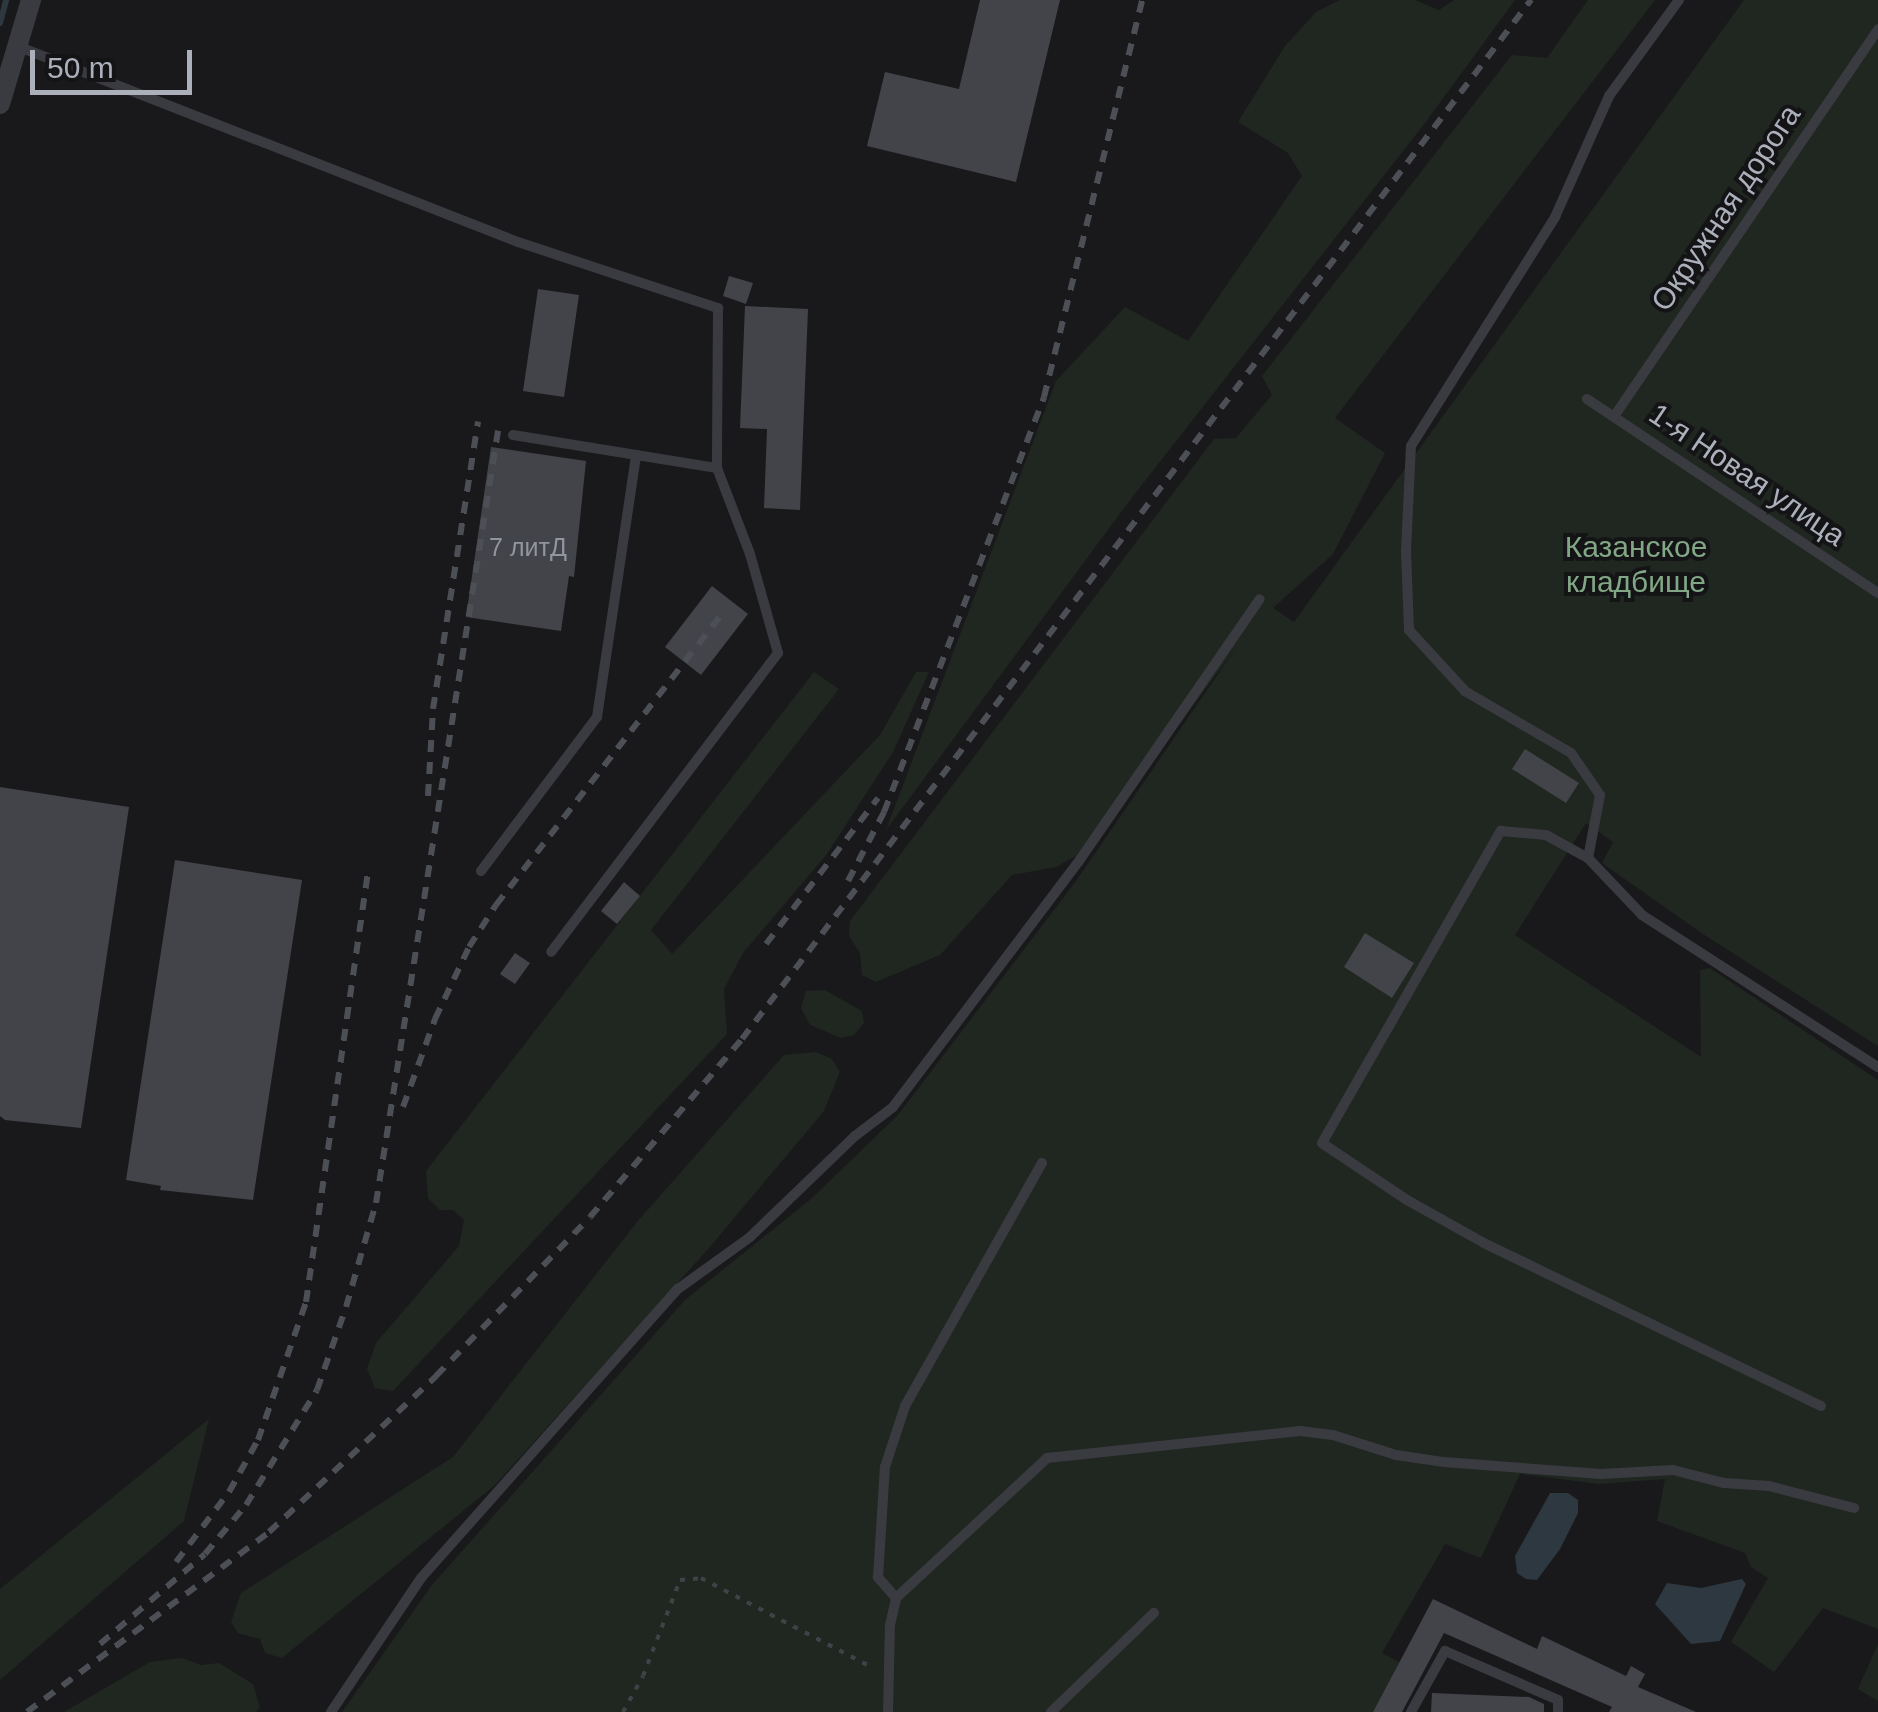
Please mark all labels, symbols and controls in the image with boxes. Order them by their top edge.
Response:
scale bar [35,30,198,92]
text: 50 m [47,51,114,84]
street label: Окружная дорога [1644,98,1808,318]
street label: 1-я Новая улица [1642,396,1852,554]
park label: Казанское кладбище [1565,529,1707,600]
house number: 7 литД [489,532,567,562]

